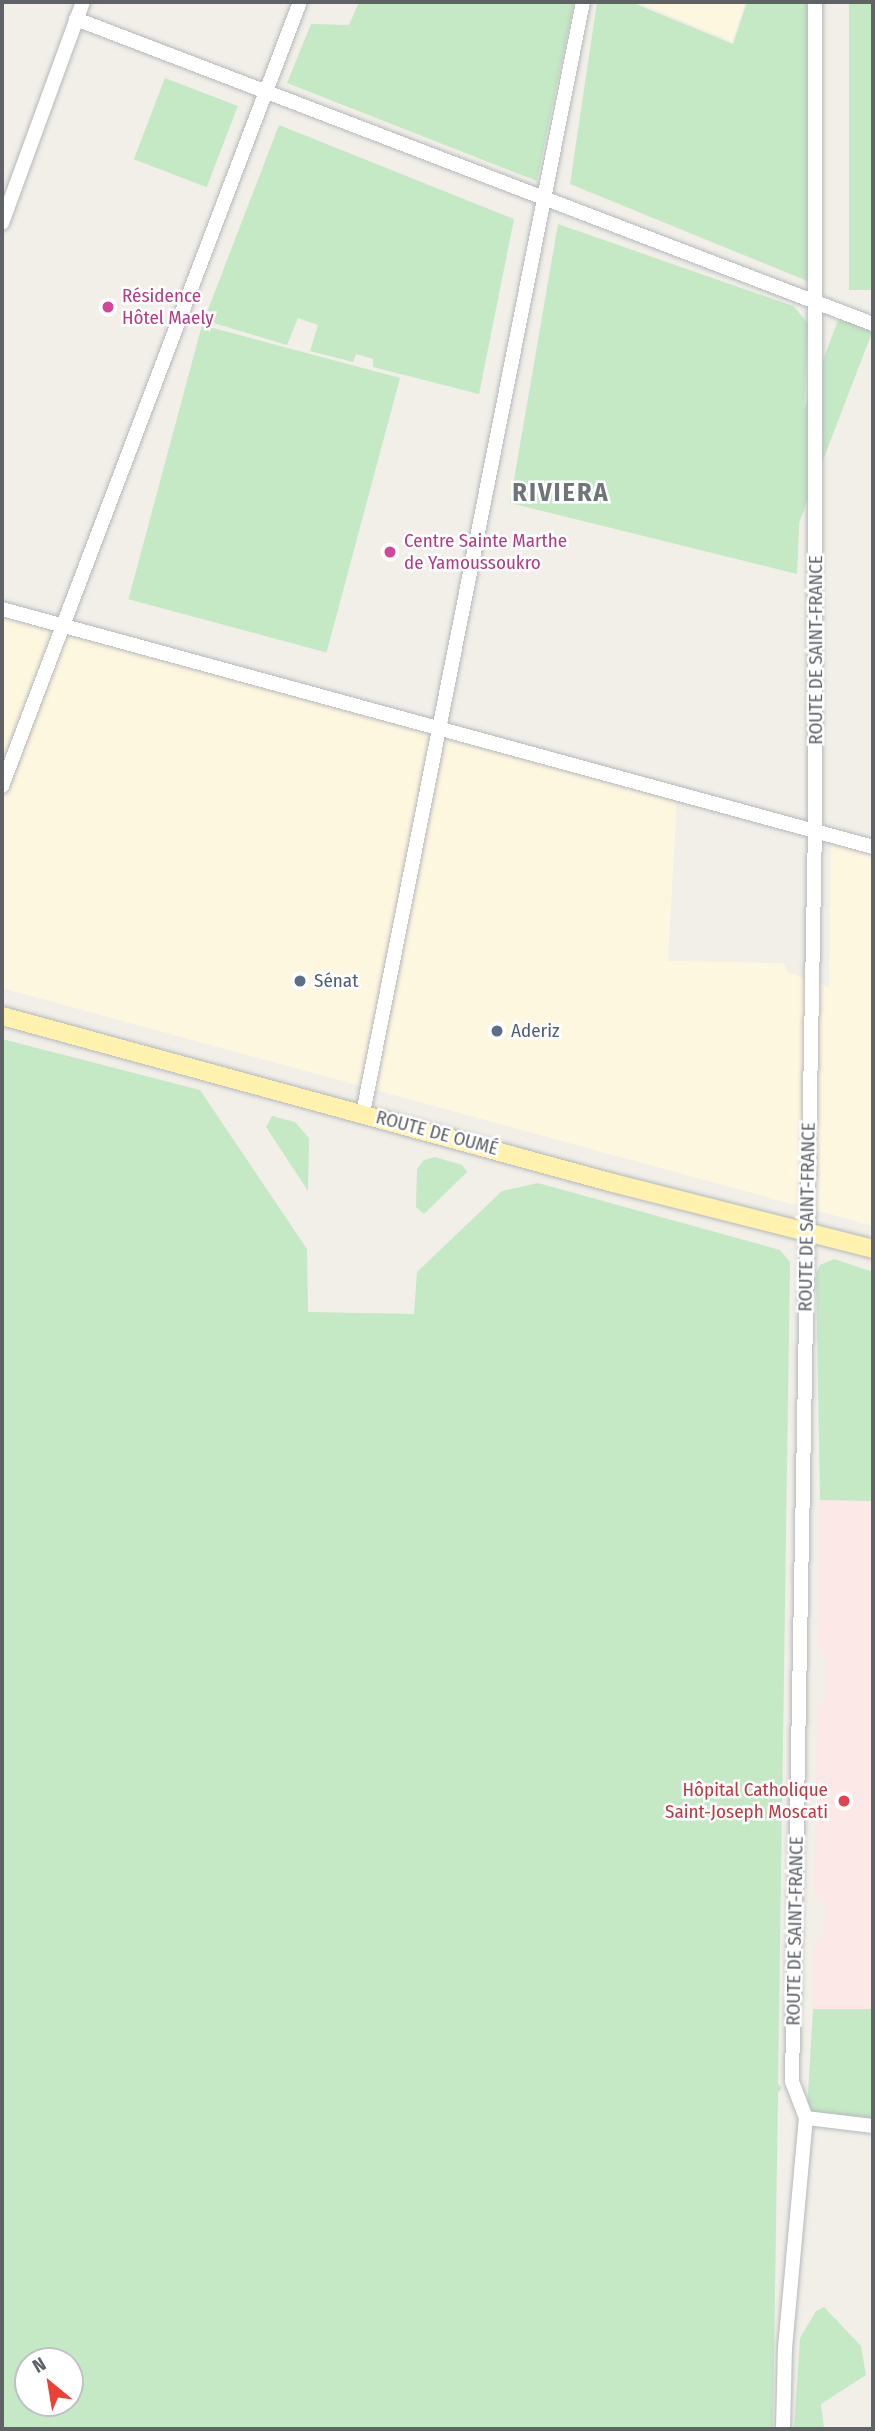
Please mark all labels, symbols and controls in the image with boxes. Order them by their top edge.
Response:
place label: Résidence Hôtel Maely [122,285,214,329]
marker: Résidence Hôtel Maely [100,299,116,315]
district label: RIVIERA [513,477,609,509]
place label: Centre Sainte Marthe de Yamoussoukro [404,530,567,574]
marker: Centre Sainte Marthe de Yamoussoukro [382,544,398,560]
street label: ROUTE DE SAINT-FRANCE [805,555,827,745]
place label: Sénat [314,970,358,992]
marker: Sénat [292,973,308,989]
place label: Aderiz [511,1020,559,1042]
marker: Aderiz [489,1023,505,1039]
street label: ROUTE DE OUMÉ [373,1106,501,1160]
street label: ROUTE DE SAINT-FRANCE [794,1122,820,1312]
place label: Hôpital Catholique Saint-Joseph Moscati [665,1779,828,1823]
marker: Hôpital Catholique Saint-Joseph Moscati [834,1791,854,1811]
street label: ROUTE DE SAINT-FRANCE [782,1836,808,2026]
north arrow [14,2347,84,2417]
text: N [29,2352,50,2378]

